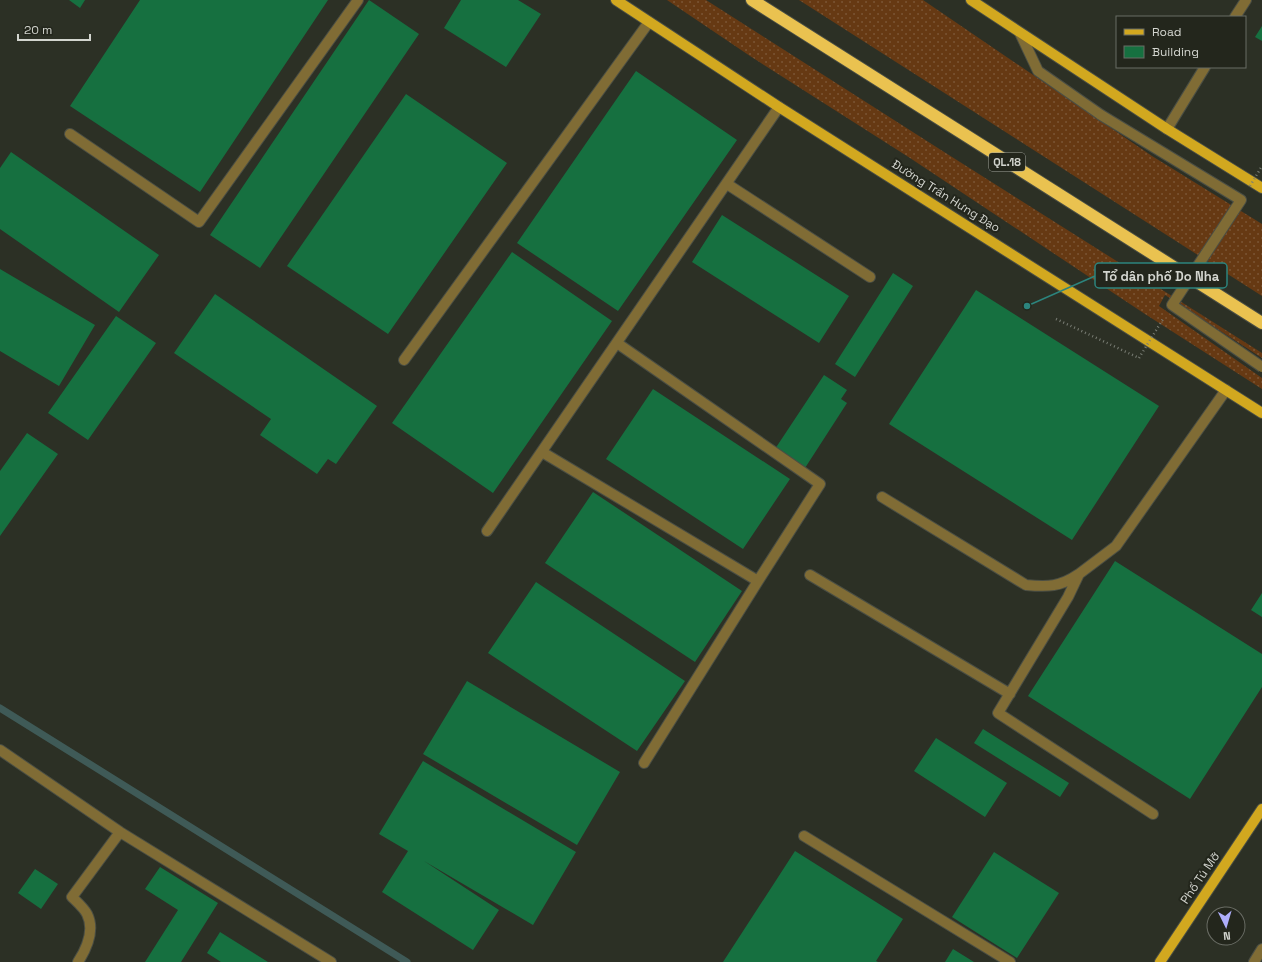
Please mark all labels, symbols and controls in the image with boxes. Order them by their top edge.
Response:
scale bar [18,16,90,42]
legend [1116,16,1246,68]
text: 20 m [24,22,52,38]
text: Road [1152,24,1181,40]
text: Building [1152,44,1199,60]
road number: QL.18 [989,153,1025,171]
street label: Đường Trần Hưng Đạo [889,156,1003,236]
callout: Tổ dân phố Do Nha [1095,263,1227,288]
text: Tổ dân phố Do Nha [1103,268,1220,285]
street label: Phố Tú Mỡ [1177,849,1223,907]
north arrow [1206,906,1246,946]
text: N [1223,929,1231,943]

